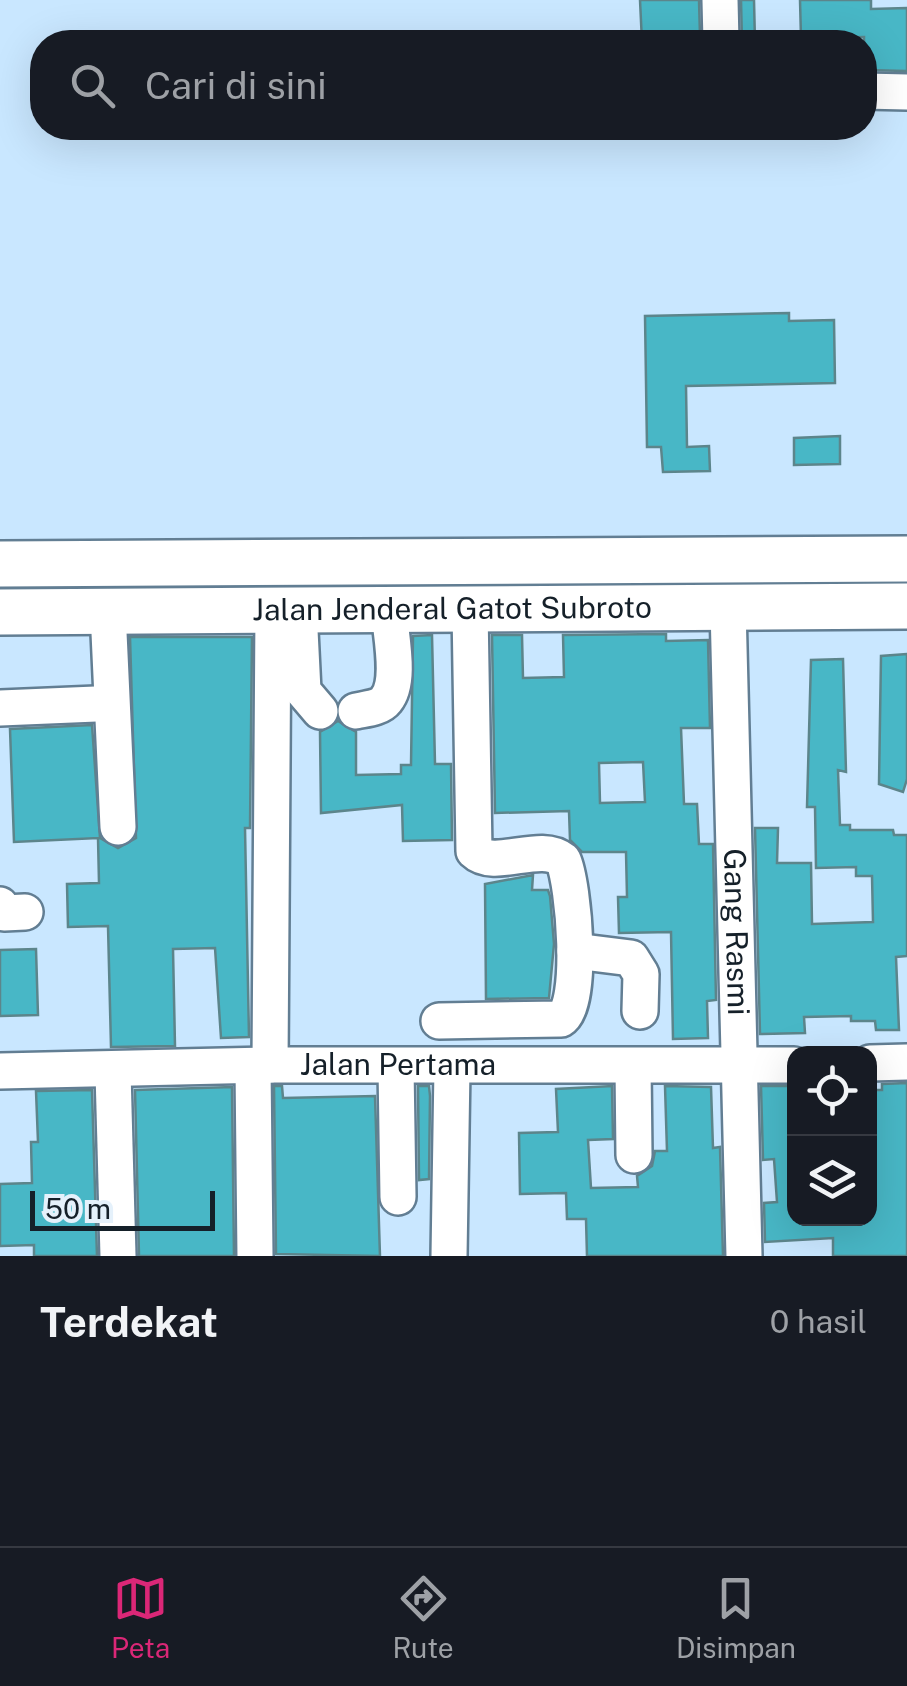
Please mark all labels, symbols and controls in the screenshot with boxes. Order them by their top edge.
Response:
search box [30,30,877,140]
icon: search [65,58,120,113]
text: Cari di sini [145,63,327,108]
street label: Jalan Jenderal Gatot Subroto [252,589,652,627]
street label: Gang Rasmi [717,848,757,1016]
street label: Jalan Pertama [300,1046,496,1082]
map controls [787,1046,877,1226]
button: locate [787,1046,877,1136]
button: layers [787,1136,877,1226]
scale bar [30,1186,215,1230]
text: 50 m [45,1192,111,1225]
text: Terdekat [40,1297,218,1346]
text: 0 hasil [770,1303,867,1340]
tab: Peta [111,1571,170,1664]
tab: Rute [392,1571,454,1664]
tab: Disimpan [676,1571,796,1664]

